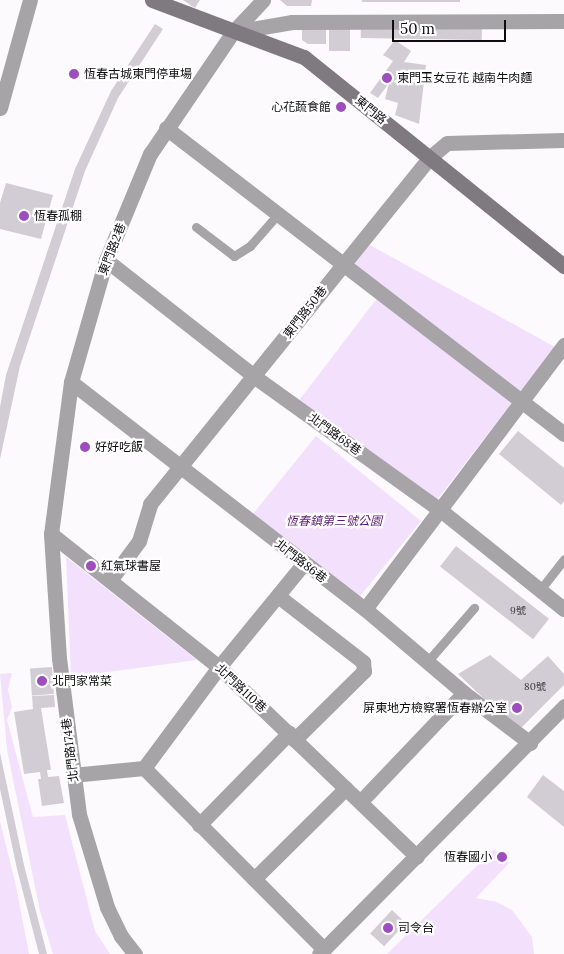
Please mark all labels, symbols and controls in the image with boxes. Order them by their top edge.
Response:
scale bar [394,10,508,42]
text: 50 m [400,19,435,38]
place label: 恆春古城東門停車場 [84,67,192,81]
marker: 恆春古城東門停車場 [68,68,80,80]
place label: 東門玉女豆花 越南牛肉麵 [397,71,532,85]
marker: 東門玉女豆花 越南牛肉麵 [381,72,393,84]
street label: 東門路 [352,93,390,127]
place label: 心花蔬食館 [271,100,331,114]
marker: 心花蔬食館 [335,101,347,113]
place label: 恆春孤棚 [34,209,82,223]
marker: 恆春孤棚 [18,210,30,222]
street label: 東門路2巷 [96,221,128,277]
street label: 東門路50巷 [280,283,330,341]
street label: 北門路68巷 [306,410,364,458]
place label: 好好吃飯 [95,440,143,454]
marker: 好好吃飯 [79,441,91,453]
park label: 恆春鎮第三號公園 [286,514,382,528]
street label: 北門路86巷 [272,536,330,586]
place label: 紅氣球書屋 [101,559,161,573]
marker: 紅氣球書屋 [85,560,97,572]
house number: 9號 [510,605,526,617]
street label: 北門路110巷 [213,661,269,715]
place label: 北門家常菜 [52,674,112,688]
marker: 北門家常菜 [36,675,48,687]
house number: 80號 [524,681,546,693]
place label: 屏東地方檢察署恆春辦公室 [363,701,507,715]
marker: 屏東地方檢察署恆春辦公室 [511,702,523,714]
street label: 北門路174巷 [59,717,81,783]
place label: 恆春國小 [444,850,492,864]
marker: 恆春國小 [496,851,508,863]
place label: 司令台 [398,921,434,935]
marker: 司令台 [382,922,394,934]

